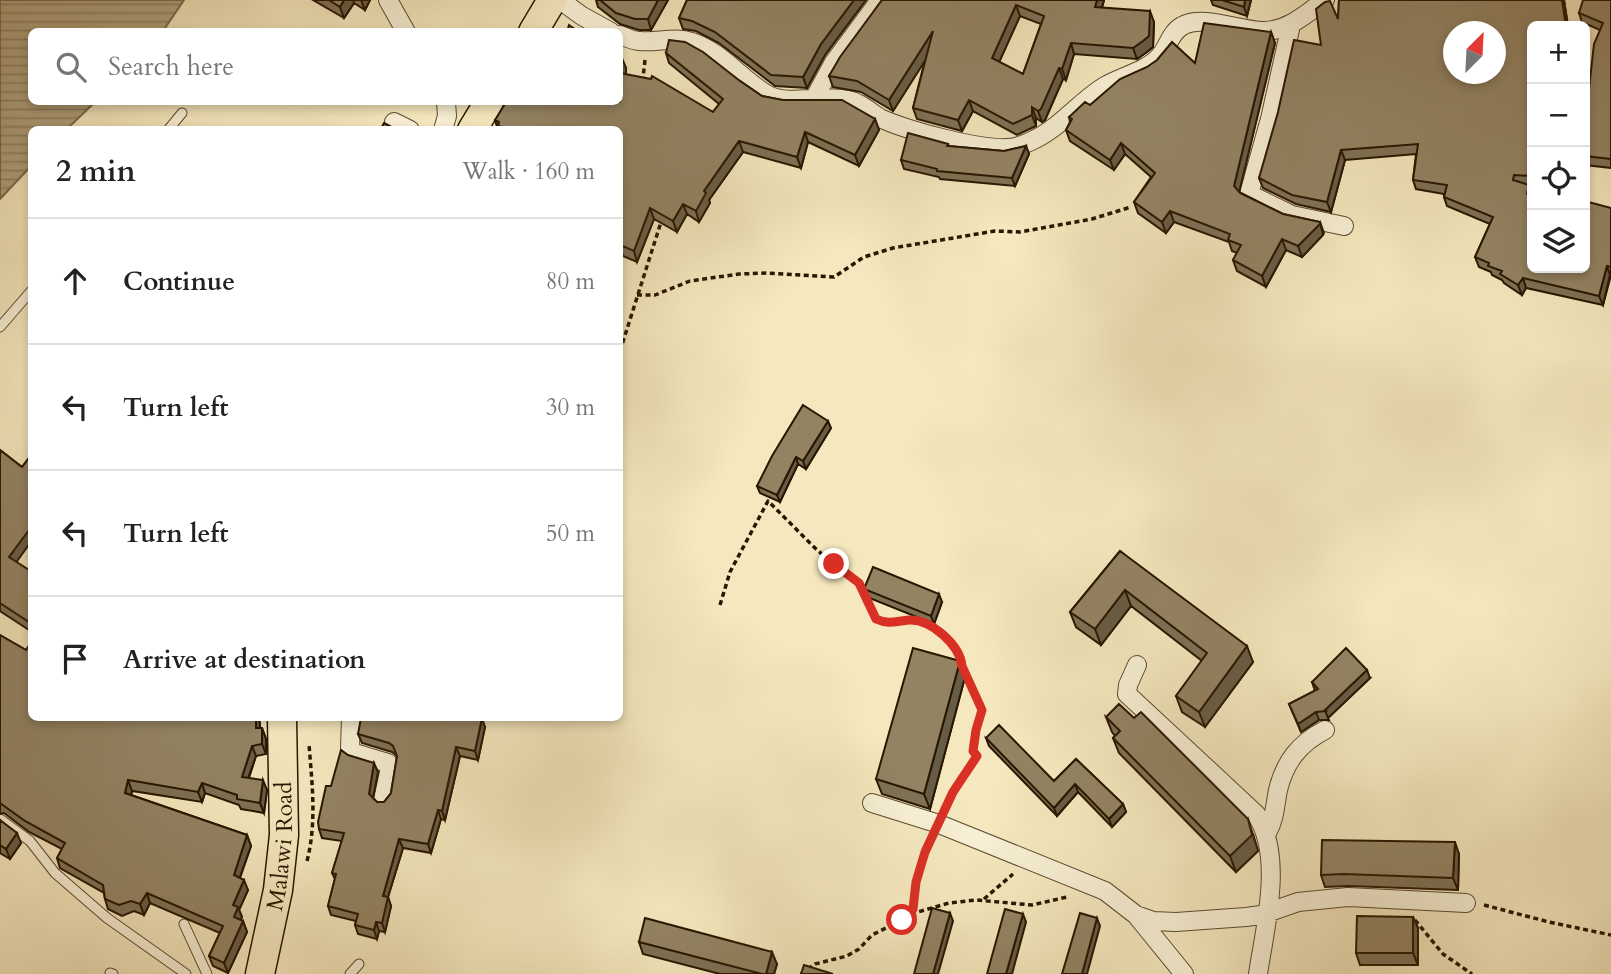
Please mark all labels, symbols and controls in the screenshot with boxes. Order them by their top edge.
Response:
north arrow [1443,21,1506,84]
map controls [1527,21,1590,273]
button: + [1527,21,1590,84]
search box [28,28,623,105]
icon: search [52,48,90,86]
text: Search here [108,49,234,84]
button: − [1527,84,1590,147]
button: locate [1527,147,1590,210]
text: 2 min [56,151,136,192]
text: Walk · 160 m [462,156,595,187]
button: layers [1527,210,1590,273]
icon: ahead [56,262,94,300]
text: Continue [123,264,235,299]
text: 80 m [546,266,595,297]
icon: left [56,388,94,426]
text: Turn left [123,390,228,425]
text: 30 m [546,392,595,423]
icon: left [56,514,94,552]
text: Turn left [123,516,228,551]
text: 50 m [546,518,595,549]
route end [818,548,849,579]
icon: arrive [56,640,94,678]
text: Arrive at destination [123,642,366,677]
street label: Malawi Road [259,781,300,913]
route start [886,904,917,935]

